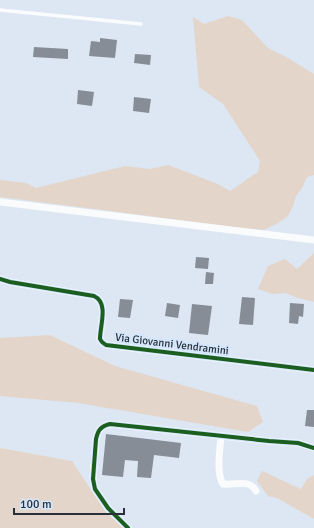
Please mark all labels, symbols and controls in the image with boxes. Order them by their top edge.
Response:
street label: Via Giovanni Vendramini [114,331,230,357]
scale bar [14,490,124,516]
text: 100 m [20,497,52,512]

